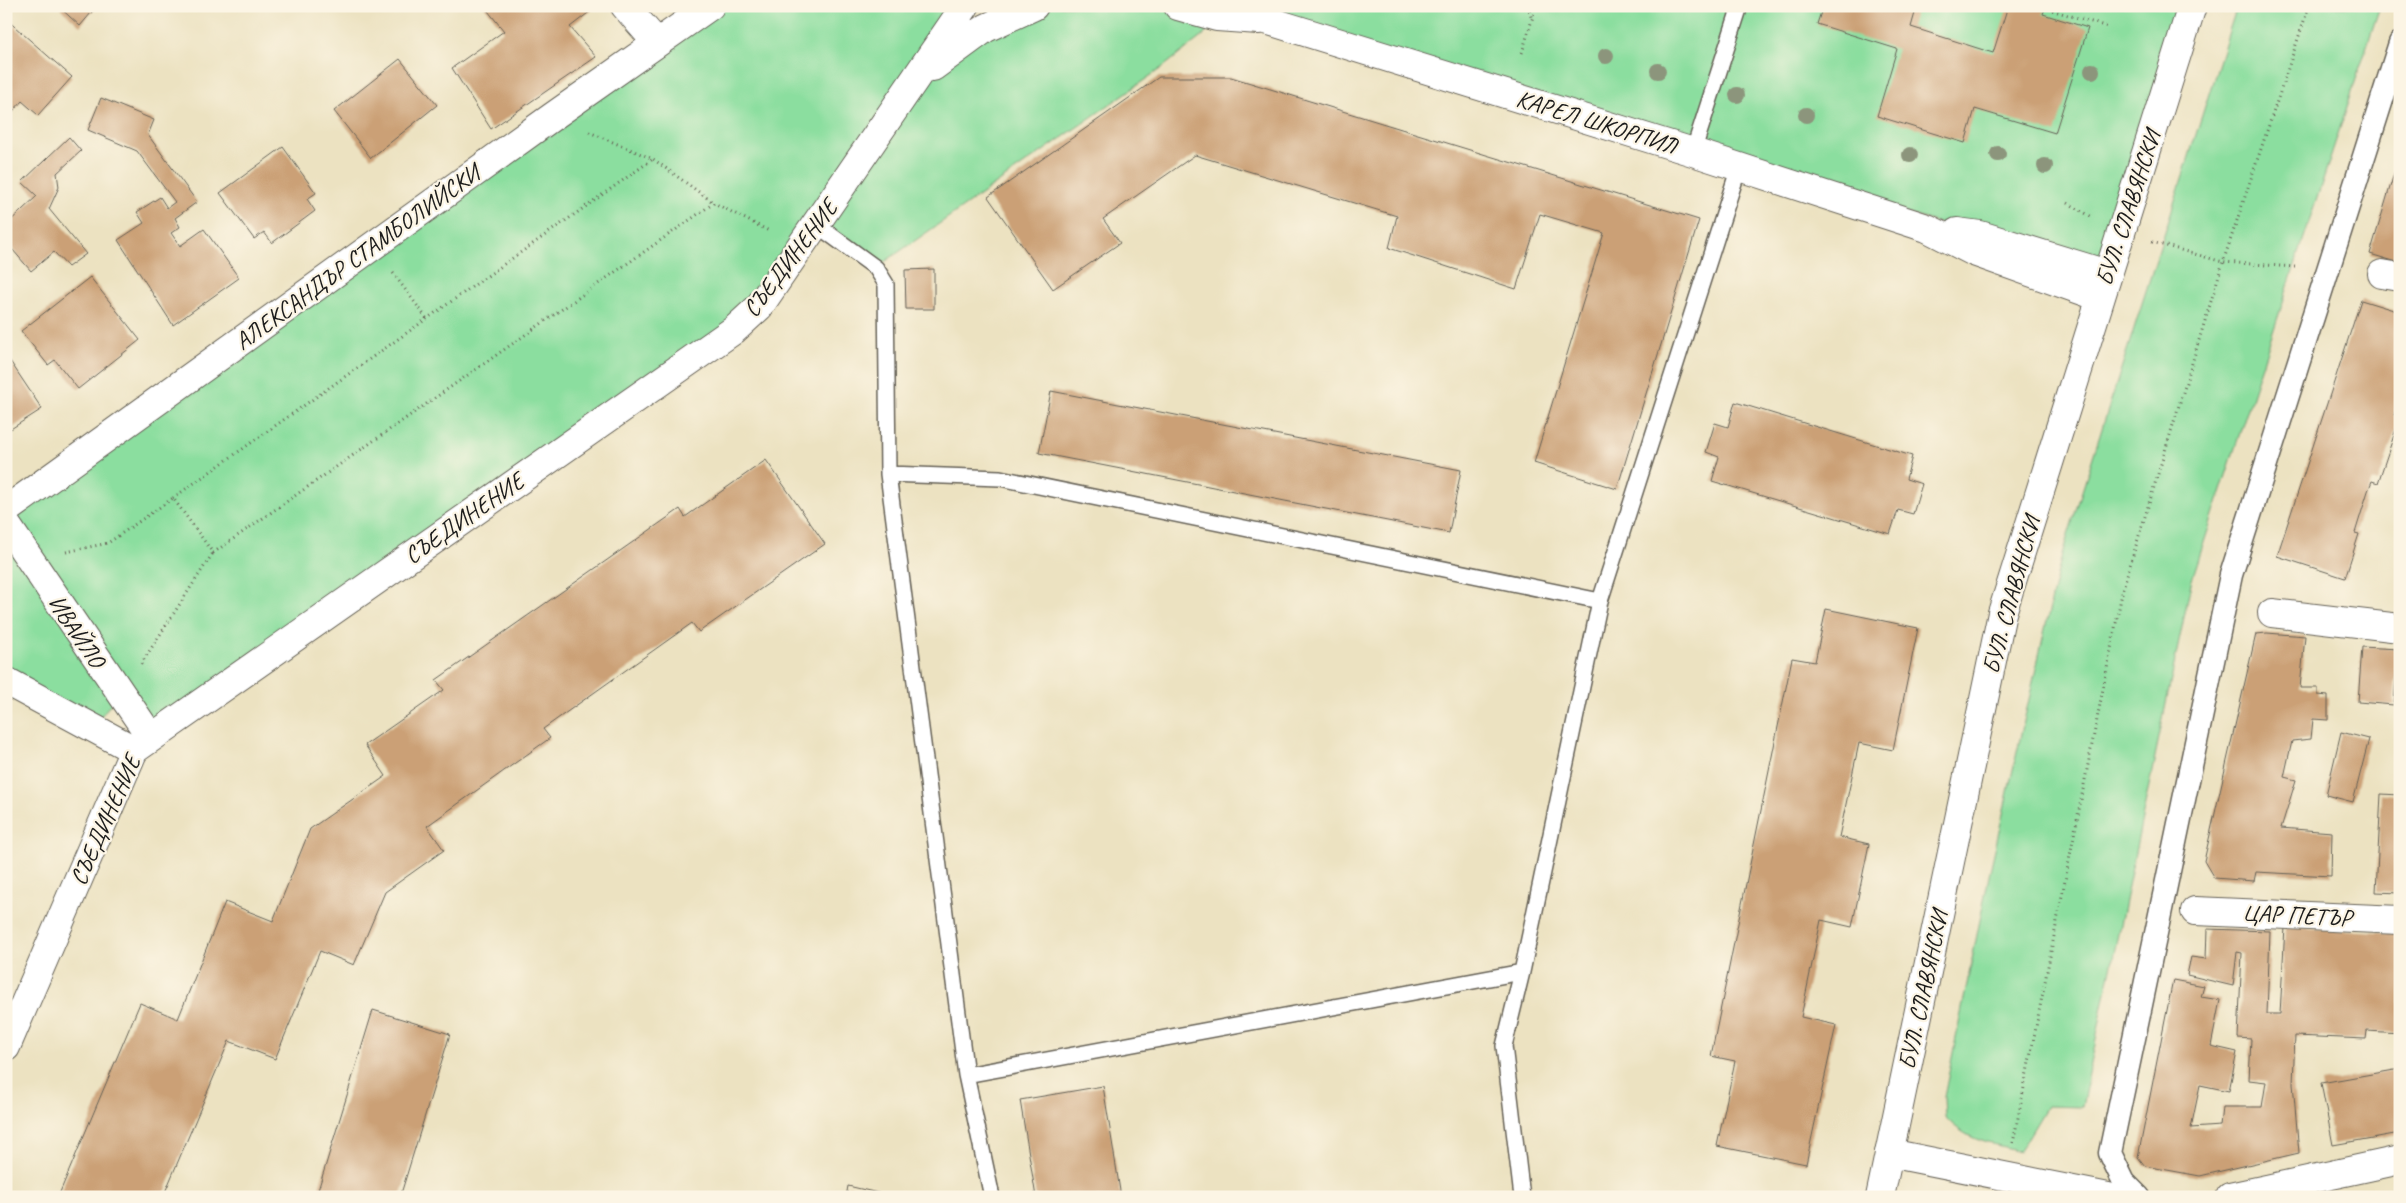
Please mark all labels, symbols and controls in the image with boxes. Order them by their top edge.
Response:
street label: КАРЕЛ ШКОРПИЛ [1513,83,1682,161]
street label: БУЛ. СЛАВЯНСКИ [2089,123,2168,289]
street label: АЛЕКСАНДЪР СТАМБОЛИЙСКИ [228,156,489,356]
street label: СЪЕДИНЕНИЕ [736,191,846,323]
street label: СЪЕДИНЕНИЕ [398,464,532,570]
street label: БУЛ. СЛАВЯНСКИ [1976,510,2047,677]
street label: ИВАЙЛО [42,589,114,676]
street label: СЪЕДИНЕНИЕ [63,748,148,890]
street label: ЦАР ПЕТЪР [2242,897,2356,933]
street label: БУЛ. СЛАВЯНСКИ [1892,904,1955,1072]

